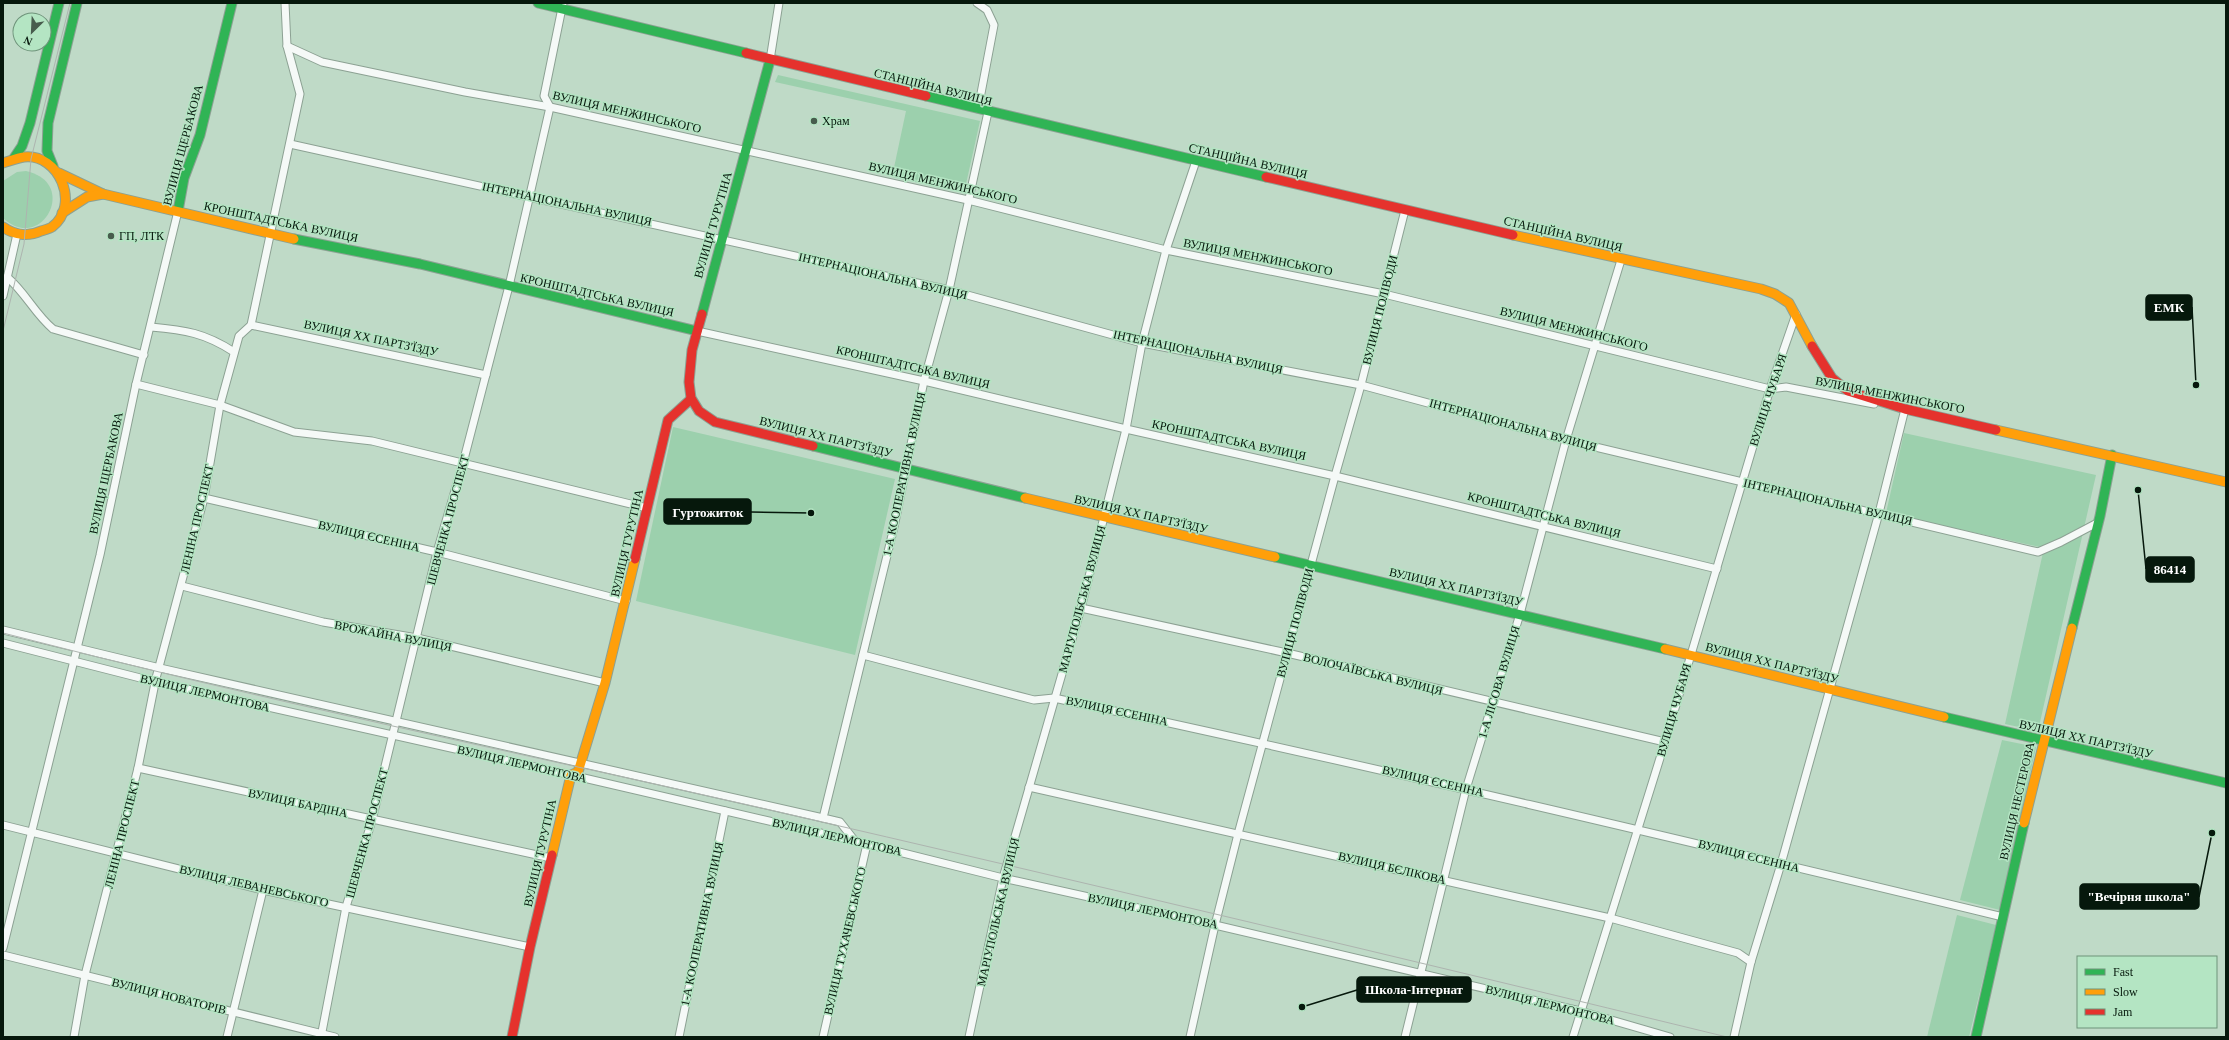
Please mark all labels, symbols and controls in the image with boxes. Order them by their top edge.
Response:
north arrow [12,12,52,52]
text: N [22,34,34,48]
street label: СТАНЦІЙНА ВУЛИЦЯ [872,66,994,108]
street label: ВУЛИЦЯ ЩЕРБАКОВА [160,83,206,207]
street label: ВУЛИЦЯ МЕНЖИНСЬКОГО [551,88,703,136]
place label: Храм [822,114,850,128]
marker: Храм [809,116,819,126]
street label: СТАНЦІЙНА ВУЛИЦЯ [1187,141,1309,181]
street label: ВУЛИЦЯ МЕНЖИНСЬКОГО [867,159,1019,207]
street label: ВУЛИЦЯ ТУРУТІНА [691,170,735,280]
street label: ІНТЕРНАЦІОНАЛЬНА ВУЛИЦЯ [481,179,653,229]
street label: КРОНШТАДТСЬКА ВУЛИЦЯ [203,199,359,245]
street label: СТАНЦІЙНА ВУЛИЦЯ [1502,214,1624,254]
place label: ГП, ЛТК [119,229,165,243]
marker: ГП, ЛТК [106,231,116,241]
street label: ВУЛИЦЯ МЕНЖИНСЬКОГО [1182,236,1334,278]
street label: ІНТЕРНАЦІОНАЛЬНА ВУЛИЦЯ [797,250,969,302]
street label: ВУЛИЦЯ ПОЛІВОДИ [1360,253,1400,366]
street label: КРОНШТАДТСЬКА ВУЛИЦЯ [519,270,675,320]
callout: ЕМК [2146,295,2192,320]
text: ЕМК [2154,300,2185,315]
street label: ВУЛИЦЯ МЕНЖИНСЬКОГО [1499,304,1650,354]
street label: ВУЛИЦЯ XX ПАРТЗ'ЇЗДУ [303,317,440,359]
street label: ІНТЕРНАЦІОНАЛЬНА ВУЛИЦЯ [1112,327,1284,377]
street label: КРОНШТАДТСЬКА ВУЛИЦЯ [835,342,991,392]
street label: ВУЛИЦЯ ЧУБАРЯ [1746,352,1790,448]
street label: ВУЛИЦЯ МЕНЖИНСЬКОГО [1814,374,1966,416]
street label: 1-А КООПЕРАТИВНА ВУЛИЦЯ [880,391,928,557]
street label: ІНТЕРНАЦІОНАЛЬНА ВУЛИЦЯ [1428,396,1598,454]
street label: ВУЛИЦЯ ЩЕРБАКОВА [86,410,126,535]
street label: ВУЛИЦЯ XX ПАРТЗ'ЇЗДУ [758,414,895,460]
street label: КРОНШТАДТСЬКА ВУЛИЦЯ [1151,417,1307,463]
street label: ШЕВЧЕНКА ПРОСПЕКТ [424,453,472,587]
street label: ЛЕНІНА ПРОСПЕКТ [178,462,217,575]
street label: ІНТЕРНАЦІОНАЛЬНА ВУЛИЦЯ [1742,476,1914,528]
street label: ВУЛИЦЯ ТУРУТІНА [608,488,646,598]
street label: КРОНШТАДТСЬКА ВУЛИЦЯ [1466,489,1622,541]
street label: ВУЛИЦЯ XX ПАРТЗ'ЇЗДУ [1073,492,1210,536]
callout: Гуртожиток [664,499,751,524]
text: Гуртожиток [673,505,744,520]
street label: ВУЛИЦЯ ЄСЕНІНА [317,517,422,555]
street label: МАРІУПОЛЬСЬКА ВУЛИЦЯ [1056,524,1108,674]
callout: 86414 [2146,557,2194,582]
text: 86414 [2154,562,2187,577]
street label: ВУЛИЦЯ XX ПАРТЗ'ЇЗДУ [1388,565,1525,609]
street label: ВУЛИЦЯ ПОЛІВОДИ [1274,567,1316,679]
street label: ВРОЖАЙНА ВУЛИЦЯ [333,618,453,654]
street label: 1-А ЛІСОВА ВУЛИЦЯ [1475,624,1523,740]
street label: ВУЛИЦЯ XX ПАРТЗ'ЇЗДУ [1704,640,1841,686]
street label: ВОЛОЧАЇВСЬКА ВУЛИЦЯ [1302,650,1444,698]
street label: ВУЛИЦЯ ЧУБАРЯ [1654,662,1694,758]
street label: ВУЛИЦЯ ЛЕРМОНТОВА [139,671,271,715]
street label: ВУЛИЦЯ ЄСЕНІНА [1065,693,1170,729]
street label: ВУЛИЦЯ XX ПАРТЗ'ЇЗДУ [2018,717,2155,761]
street label: ВУЛИЦЯ НЕСТЕРОВА [1997,740,2037,861]
street label: ВУЛИЦЯ ЛЕРМОНТОВА [456,742,588,786]
street label: ВУЛИЦЯ ЄСЕНІНА [1381,762,1486,800]
street label: ШЕВЧЕНКА ПРОСПЕКТ [343,766,391,900]
street label: ЛЕНІНА ПРОСПЕКТ [102,777,143,890]
street label: ВУЛИЦЯ БАРДІНА [247,786,349,820]
street label: ВУЛИЦЯ ТУРУТІНА [521,798,559,908]
street label: ВУЛИЦЯ ЛЕРМОНТОВА [771,815,903,859]
street label: МАРІУПОЛЬСЬКА ВУЛИЦЯ [974,836,1022,988]
street label: ВУЛИЦЯ ЄСЕНІНА [1697,837,1801,875]
street label: 1-А КООПЕРАТИВНА ВУЛИЦЯ [678,841,726,1007]
street label: ВУЛИЦЯ БЄЛІКОВА [1337,849,1447,887]
street label: ВУЛИЦЯ ЛЕВАНЕВСЬКОГО [178,862,330,910]
street label: ВУЛИЦЯ ТУХАЧЕВСЬКОГО [821,865,869,1016]
callout: "Вечірня школа" [2080,884,2199,909]
text: "Вечірня школа" [2088,889,2190,904]
street label: ВУЛИЦЯ ЛЕРМОНТОВА [1087,890,1220,932]
legend [2077,956,2217,1028]
text: Fast [2113,965,2134,979]
street label: ВУЛИЦЯ НОВАТОРІВ [110,975,228,1017]
callout: Школа-Інтернат [1357,977,1471,1002]
text: Школа-Інтернат [1365,982,1464,997]
street label: ВУЛИЦЯ ЛЕРМОНТОВА [1484,982,1616,1028]
text: Slow [2113,985,2138,999]
text: Jam [2113,1005,2133,1019]

